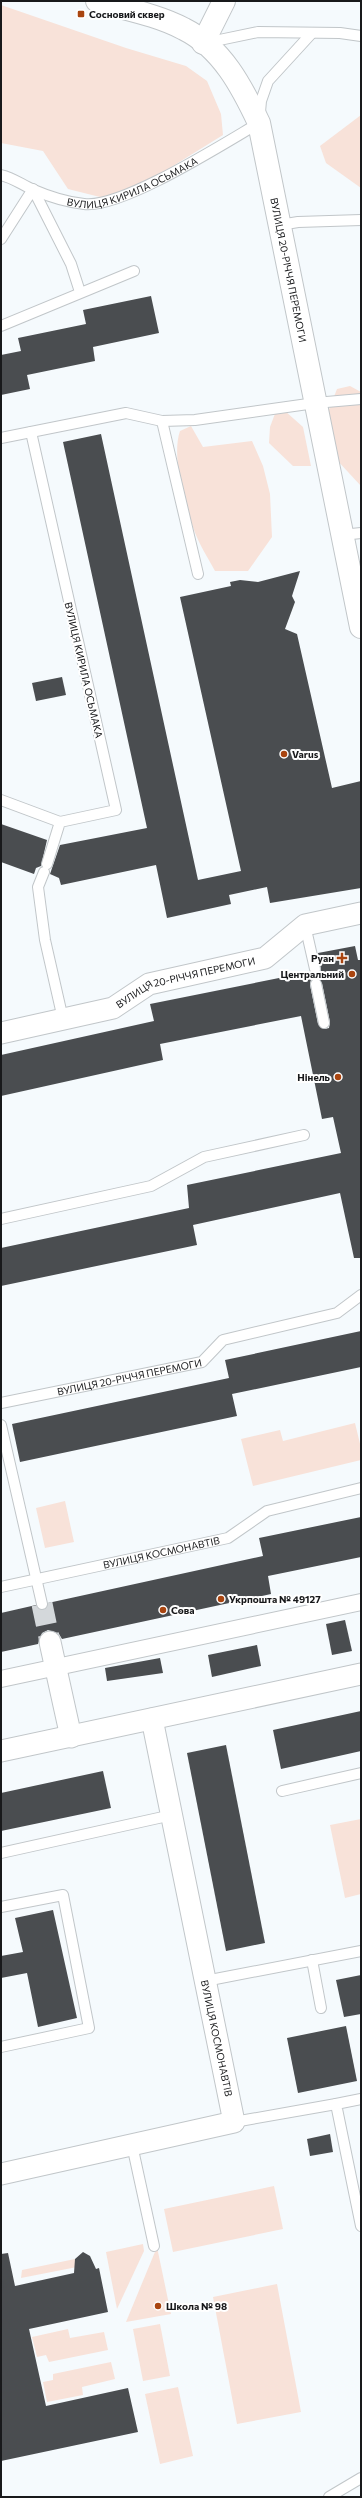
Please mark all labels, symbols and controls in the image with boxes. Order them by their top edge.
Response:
place label: Сосновий сквер [89,8,165,20]
marker: Сосновий сквер [76,9,86,19]
street label: ВУЛИЦЯ КИРИЛА ОСЬМАКА [66,154,200,210]
street label: ВУЛИЦЯ 20-РІЧЧЯ ПЕРЕМОГИ [268,196,309,343]
street label: ВУЛИЦЯ КИРИЛА ОСЬМАКА [62,601,106,739]
place label: Varus [292,748,319,760]
marker: Varus [279,749,289,759]
place label: Руан [311,952,334,964]
marker: Руан [337,953,347,963]
street label: ВУЛИЦЯ 20-РІЧЧЯ ПЕРЕМОГИ [113,954,256,1010]
place label: Центральний [280,968,344,980]
marker: Центральний [347,969,357,979]
place label: Нінель [297,1071,331,1083]
marker: Нінель [333,1072,343,1082]
street label: ВУЛИЦЯ 20-РІЧЧЯ ПЕРЕМОГИ [56,1356,203,1397]
street label: ВУЛИЦЯ КОСМОНАВТІВ [102,1534,221,1571]
place label: Укрпошта № 49127 [229,1593,321,1605]
marker: Укрпошта № 49127 [216,1594,226,1604]
place label: Сова [171,1604,195,1616]
marker: Сова [158,1605,168,1615]
street label: ВУЛИЦЯ КОСМОНАВТІВ [199,1979,235,2098]
place label: Школа № 98 [166,2300,227,2312]
marker: Школа № 98 [153,2301,163,2311]

